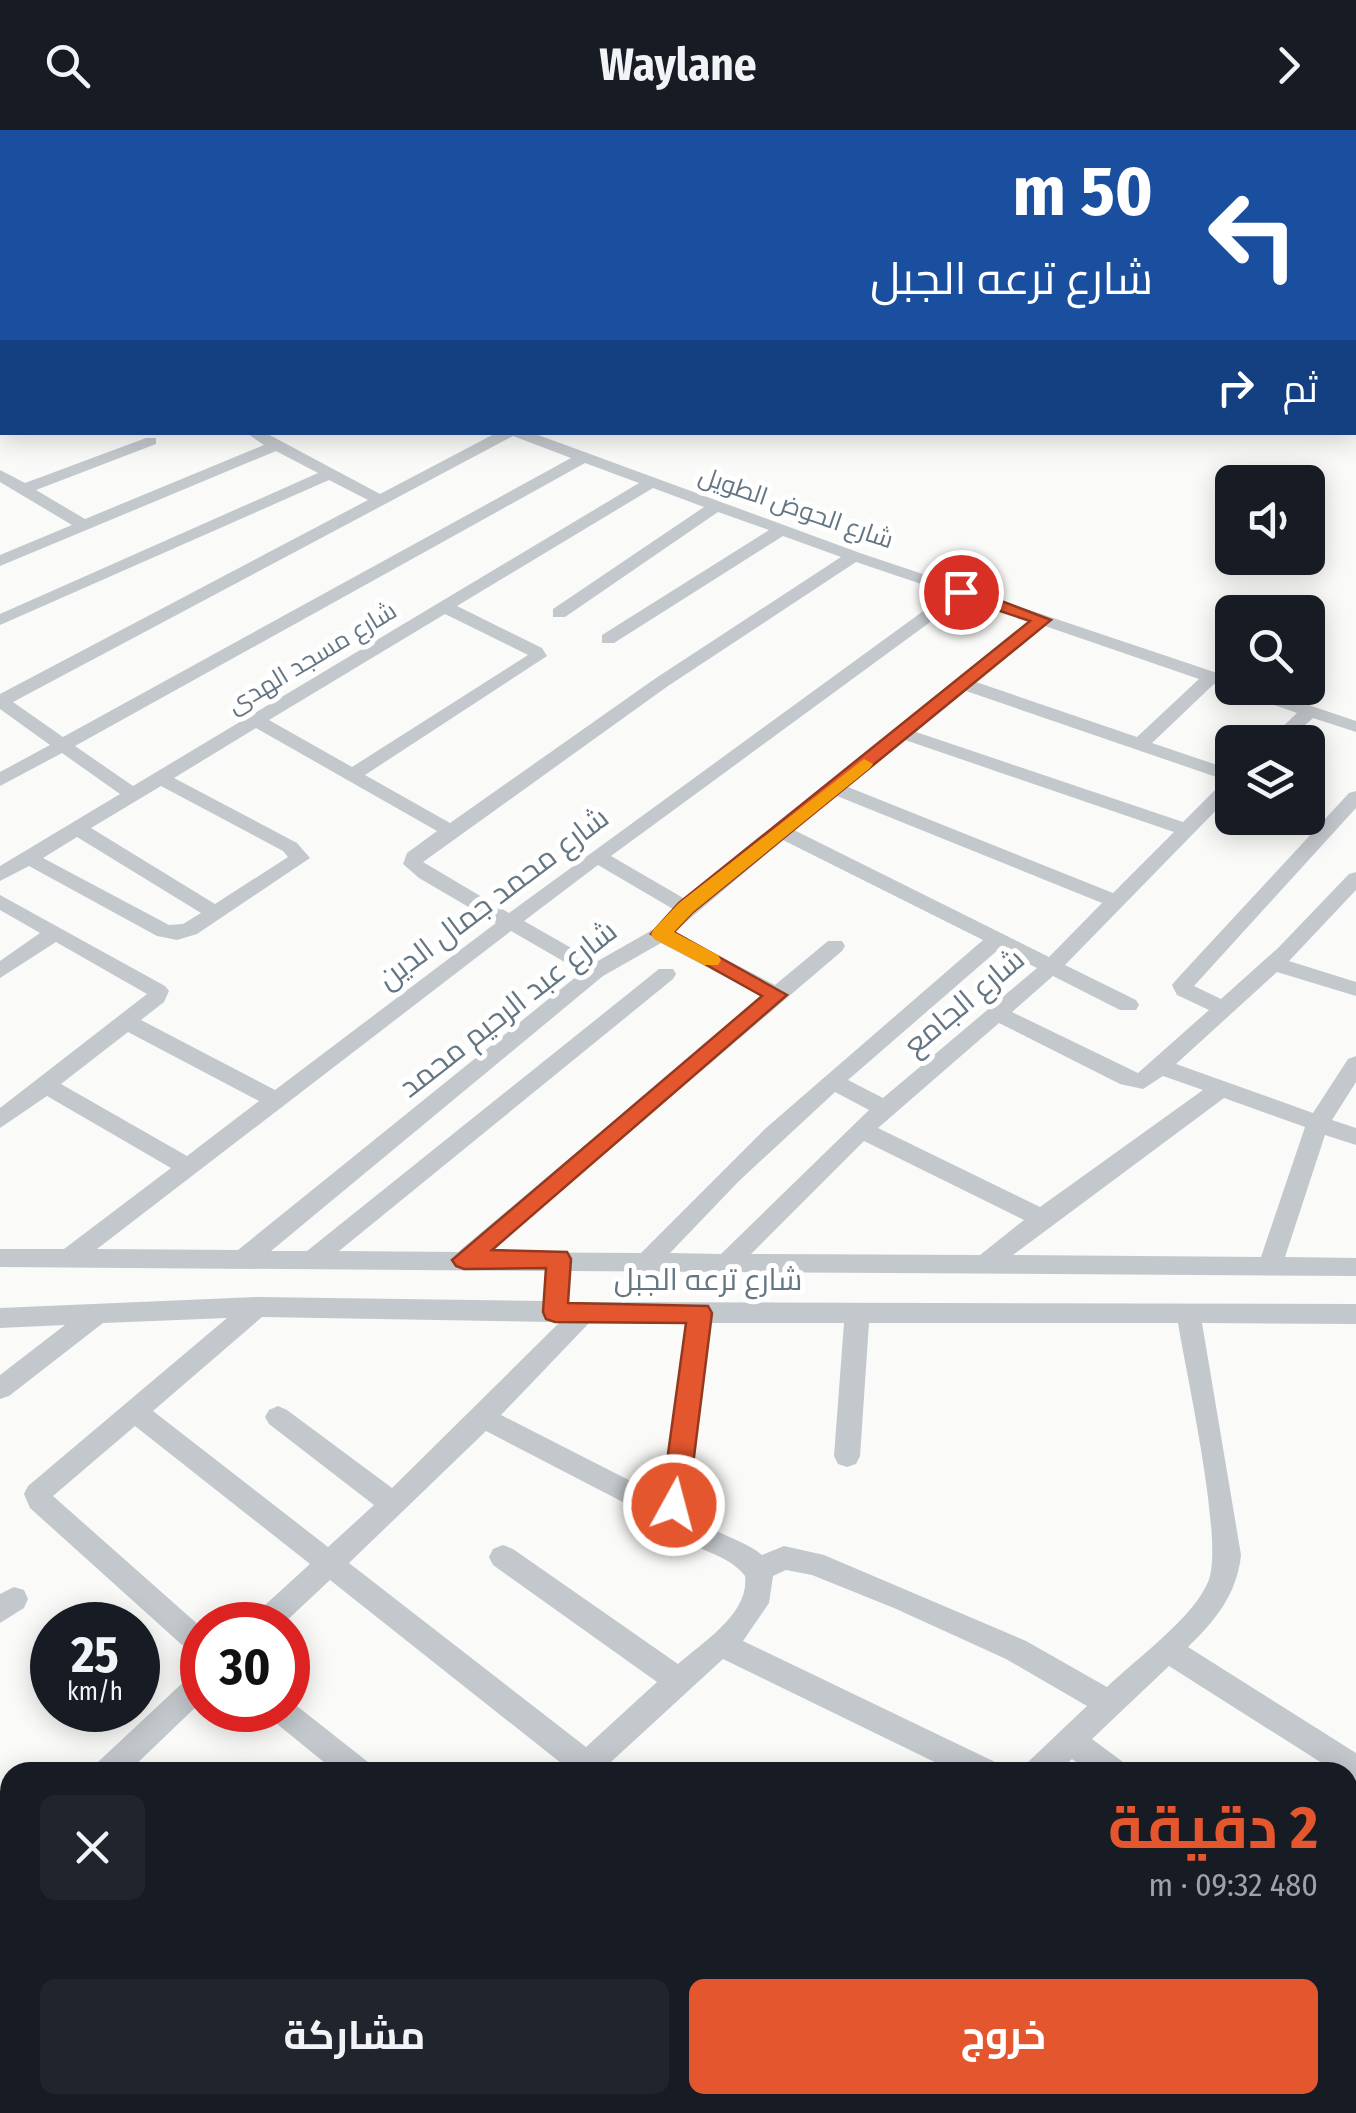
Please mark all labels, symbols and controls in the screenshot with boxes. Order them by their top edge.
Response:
icon: search [40,38,95,93]
text: Waylane [599,38,757,92]
icon: forward [1261,38,1316,93]
text: 50 m [1012,150,1153,234]
icon: left [1188,170,1318,300]
text: شارع ترعه الجبل [870,252,1153,306]
icon: right [1208,360,1263,415]
text: ثم [1283,366,1318,412]
street label: شارع الحوض الطويل [694,461,897,556]
map controls [1215,465,1325,835]
button: sound [1215,465,1325,575]
pin [919,550,1004,635]
icon: arrive [934,565,989,620]
button: search [1215,595,1325,705]
street label: شارع مسجد الهدى [222,596,403,721]
button: layers [1215,725,1325,835]
street label: شارع محمد جمال الدين [370,799,617,998]
street label: شارع عبد الرحيم محمد [392,913,625,1107]
street label: شارع الجامع [896,941,1033,1064]
street label: شارع ترعه الجبل [614,1262,802,1300]
position arrow [622,1453,726,1557]
speed limit sign: 30 [180,1602,310,1732]
text: 25 [71,1625,119,1685]
text: km/h [67,1677,123,1707]
text: 2 دقيقة [1108,1792,1318,1864]
button: close [40,1795,145,1900]
text: 480 m · 09:32 [1149,1866,1318,1904]
button: مشاركة [40,1979,669,2094]
button: خروج [689,1979,1318,2094]

